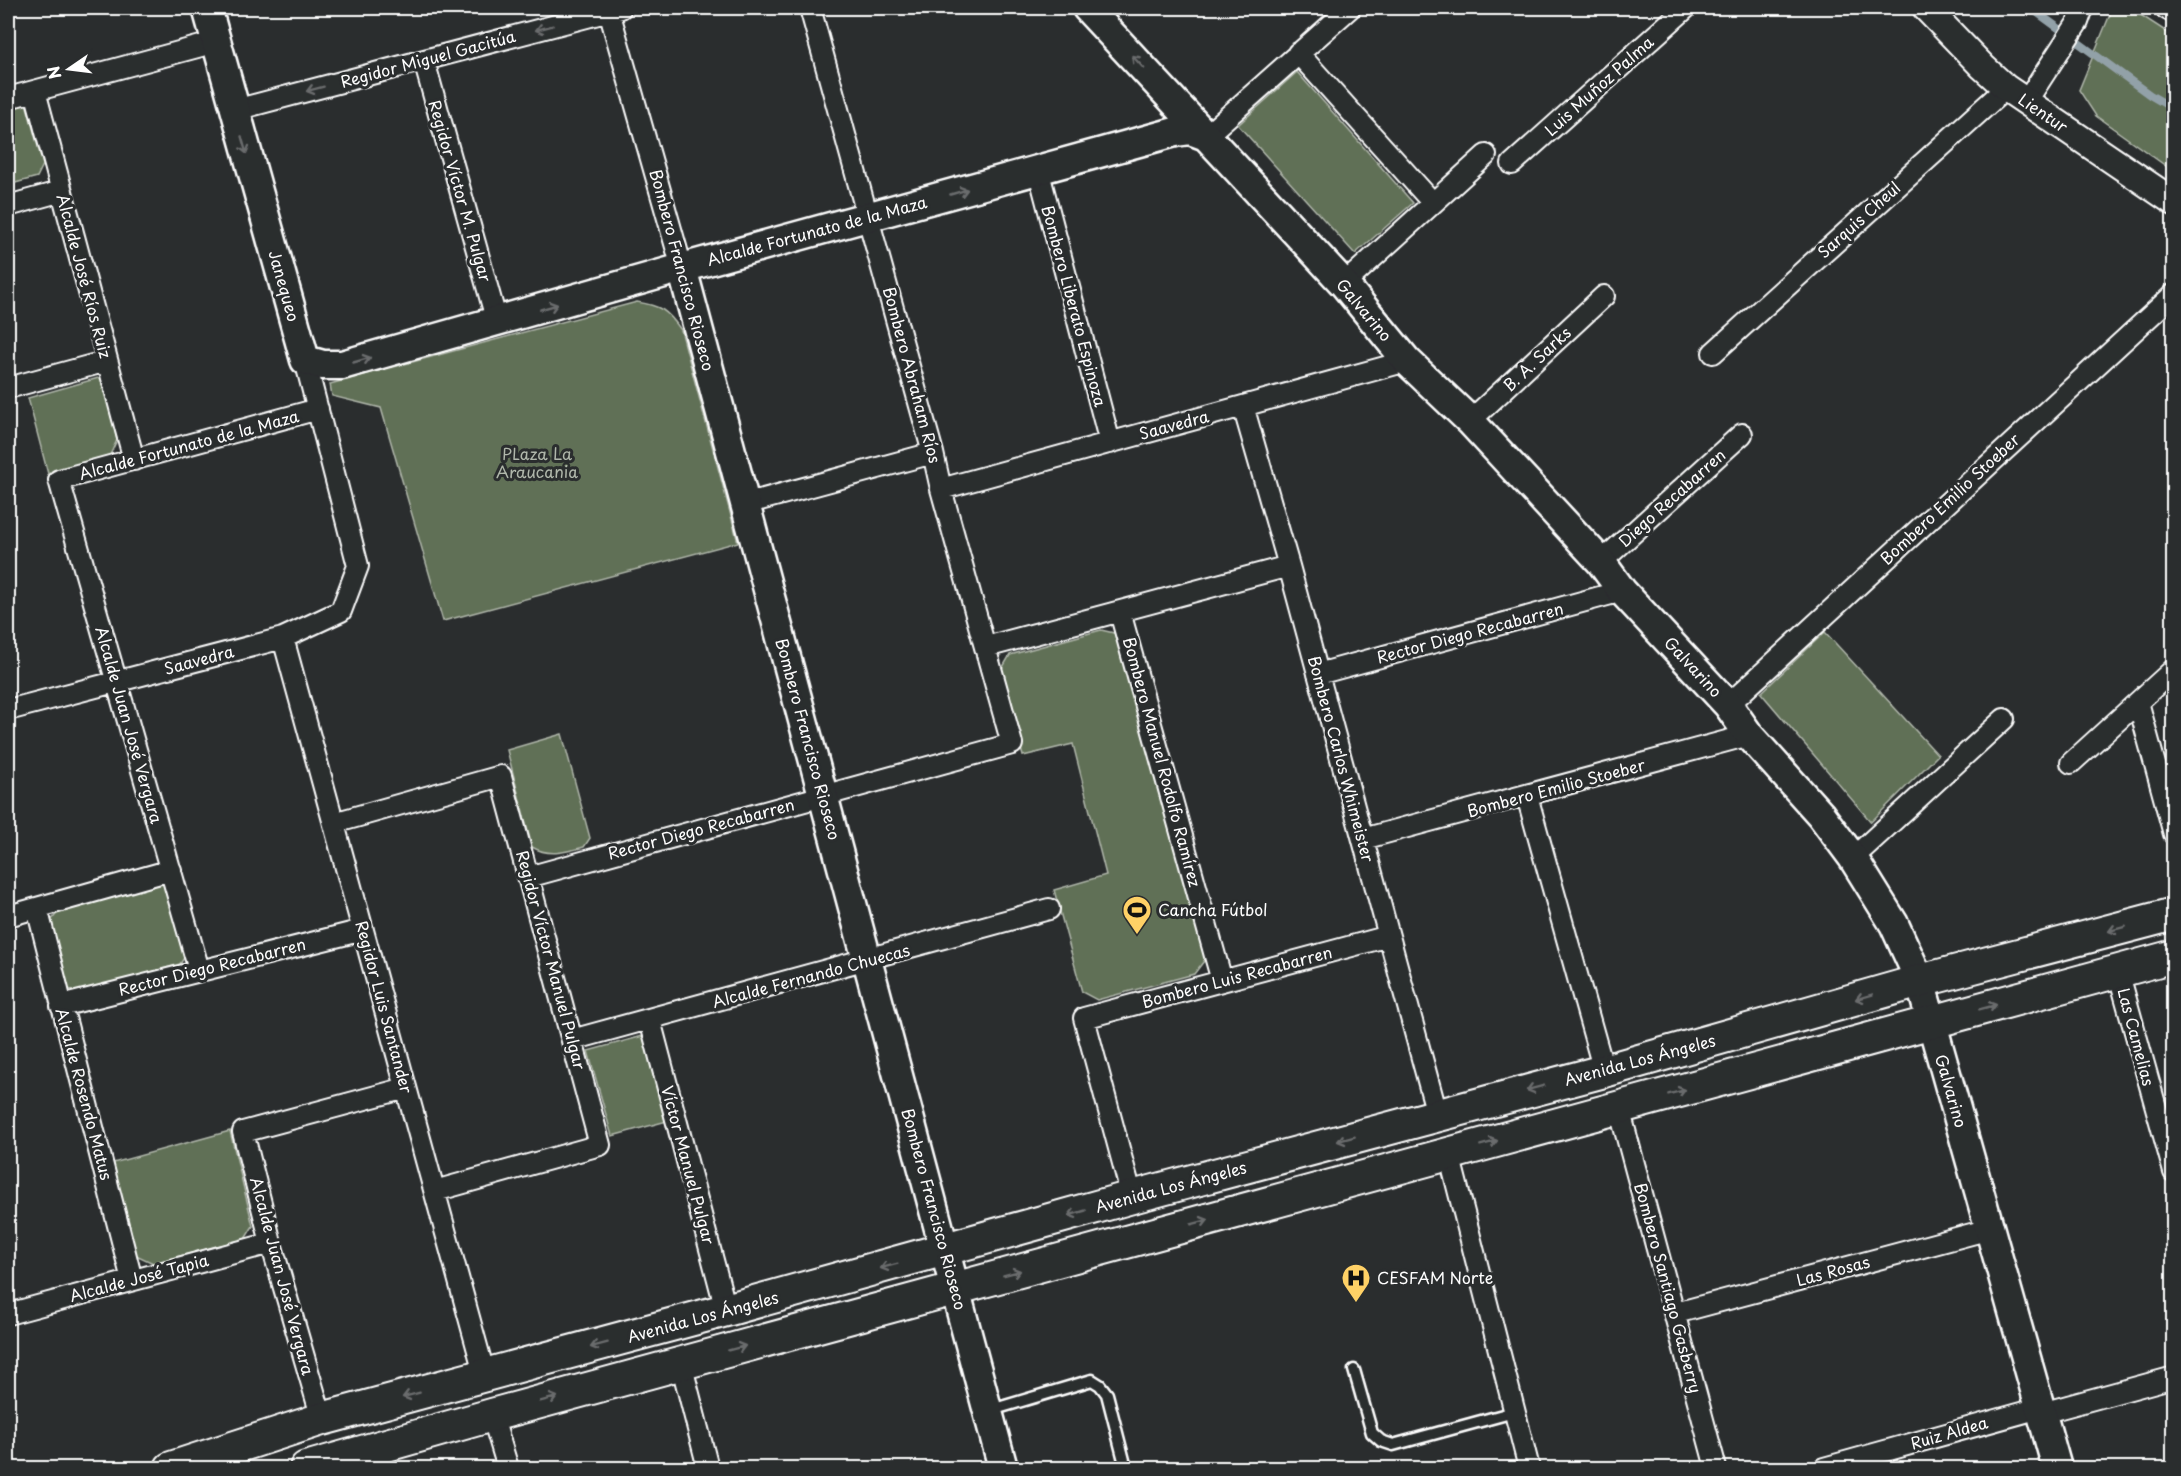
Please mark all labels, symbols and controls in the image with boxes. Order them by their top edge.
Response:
street label: Regidor Miguel Gacitúa [338,23,518,93]
one-way arrow [535,23,554,34]
street label: Luis Muñoz Palma [1538,30,1658,141]
north arrow [39,39,99,99]
one-way arrow [1131,55,1145,70]
text: N [40,64,67,82]
one-way arrow [306,84,325,95]
street label: Lientur [2014,87,2074,138]
street label: Regidor Víctor M. Pulgar [424,97,499,285]
one-way arrow [239,135,250,154]
street label: Bombero Francisco Rioseco [644,166,721,373]
street label: Sarquis Cheul [1812,175,1905,263]
one-way arrow [949,185,968,197]
street label: Alcalde Fortunato de la Maza [704,189,929,271]
street label: Alcalde José Ríos Ruiz [51,191,119,361]
street label: Bombero Liberato Espinoza [1037,202,1113,409]
street label: Janequeo [263,247,307,324]
street label: Galvarino [1331,273,1398,346]
street label: Bombero Abraham Ríos [878,284,948,466]
one-way arrow [539,301,558,312]
street label: B. A. Sarks [1497,320,1576,396]
one-way arrow [352,354,371,365]
street label: Alcalde Fortunato de la Maza [76,403,301,485]
street label: Saavedra [1136,403,1211,445]
street label: Bombero Emilio Stoeber [1874,427,2025,570]
park label: PLaza La Araucania [496,441,578,483]
street label: Diego Recabarren [1613,443,1730,552]
street label: Rector Diego Recabarren [1374,596,1566,669]
street label: Alcalde Juan José Vergara [90,623,170,826]
street label: Galvarino [1659,631,1728,702]
street label: Bombero Manuel Rodolfo Ramírez [1118,634,1208,890]
street label: Bombero Francisco Rioseco [770,635,847,842]
street label: Saavedra [161,638,236,680]
street label: Bombero Carlos Whimeister [1303,653,1381,865]
street label: Bombero Emilio Stoeber [1464,752,1648,822]
street label: Rector Diego Recabarren [605,792,797,865]
street label: Regidor Víctor Manuel Pulgar [511,848,593,1073]
sports icon: Cancha Fútbol [1121,894,1153,936]
place label: Cancha Fútbol [1158,897,1268,921]
street label: Regidor Luis Santander [350,918,420,1096]
one-way arrow [2108,923,2127,935]
street label: Rector Diego Recabarren [115,931,308,1001]
street label: Alcalde Fernando Chuecas [709,937,912,1013]
street label: Bombero Luis Recabarren [1139,939,1335,1013]
street label: Las Camelias [2112,985,2162,1088]
one-way arrow [1855,992,1874,1003]
one-way arrow [1978,1001,1997,1012]
street label: Alcalde Rosendo Matus [50,1005,119,1182]
street label: Avenida Los Ángeles [1561,1027,1718,1091]
street label: Galvarino [1930,1051,1974,1130]
street label: Víctor Manuel Pulgar [656,1083,722,1248]
one-way arrow [1525,1083,1544,1095]
one-way arrow [1668,1085,1687,1097]
street label: Bombero Francisco Rioseco [896,1105,973,1312]
one-way arrow [1337,1133,1356,1145]
one-way arrow [1479,1137,1498,1148]
street label: Avenida Los Ángeles [1092,1154,1249,1218]
street label: Alcalde Juan José Vergara [245,1174,321,1377]
street label: Bombero Santiago Gasberry [1629,1180,1709,1396]
one-way arrow [1068,1208,1087,1219]
one-way arrow [1190,1216,1209,1227]
street label: Alcalde José Tapia [67,1247,211,1307]
street label: Las Rosas [1793,1249,1872,1291]
one-way arrow [879,1261,898,1272]
hospital icon: CESFAM Norte [1340,1262,1372,1304]
place label: CESFAM Norte [1377,1265,1493,1289]
one-way arrow [1002,1267,1021,1278]
street label: Avenida Los Ángeles [624,1284,781,1348]
one-way arrow [590,1340,609,1351]
one-way arrow [727,1342,746,1353]
one-way arrow [402,1390,421,1402]
one-way arrow [539,1393,558,1405]
street label: Ruiz Aldea [1907,1410,1990,1455]

